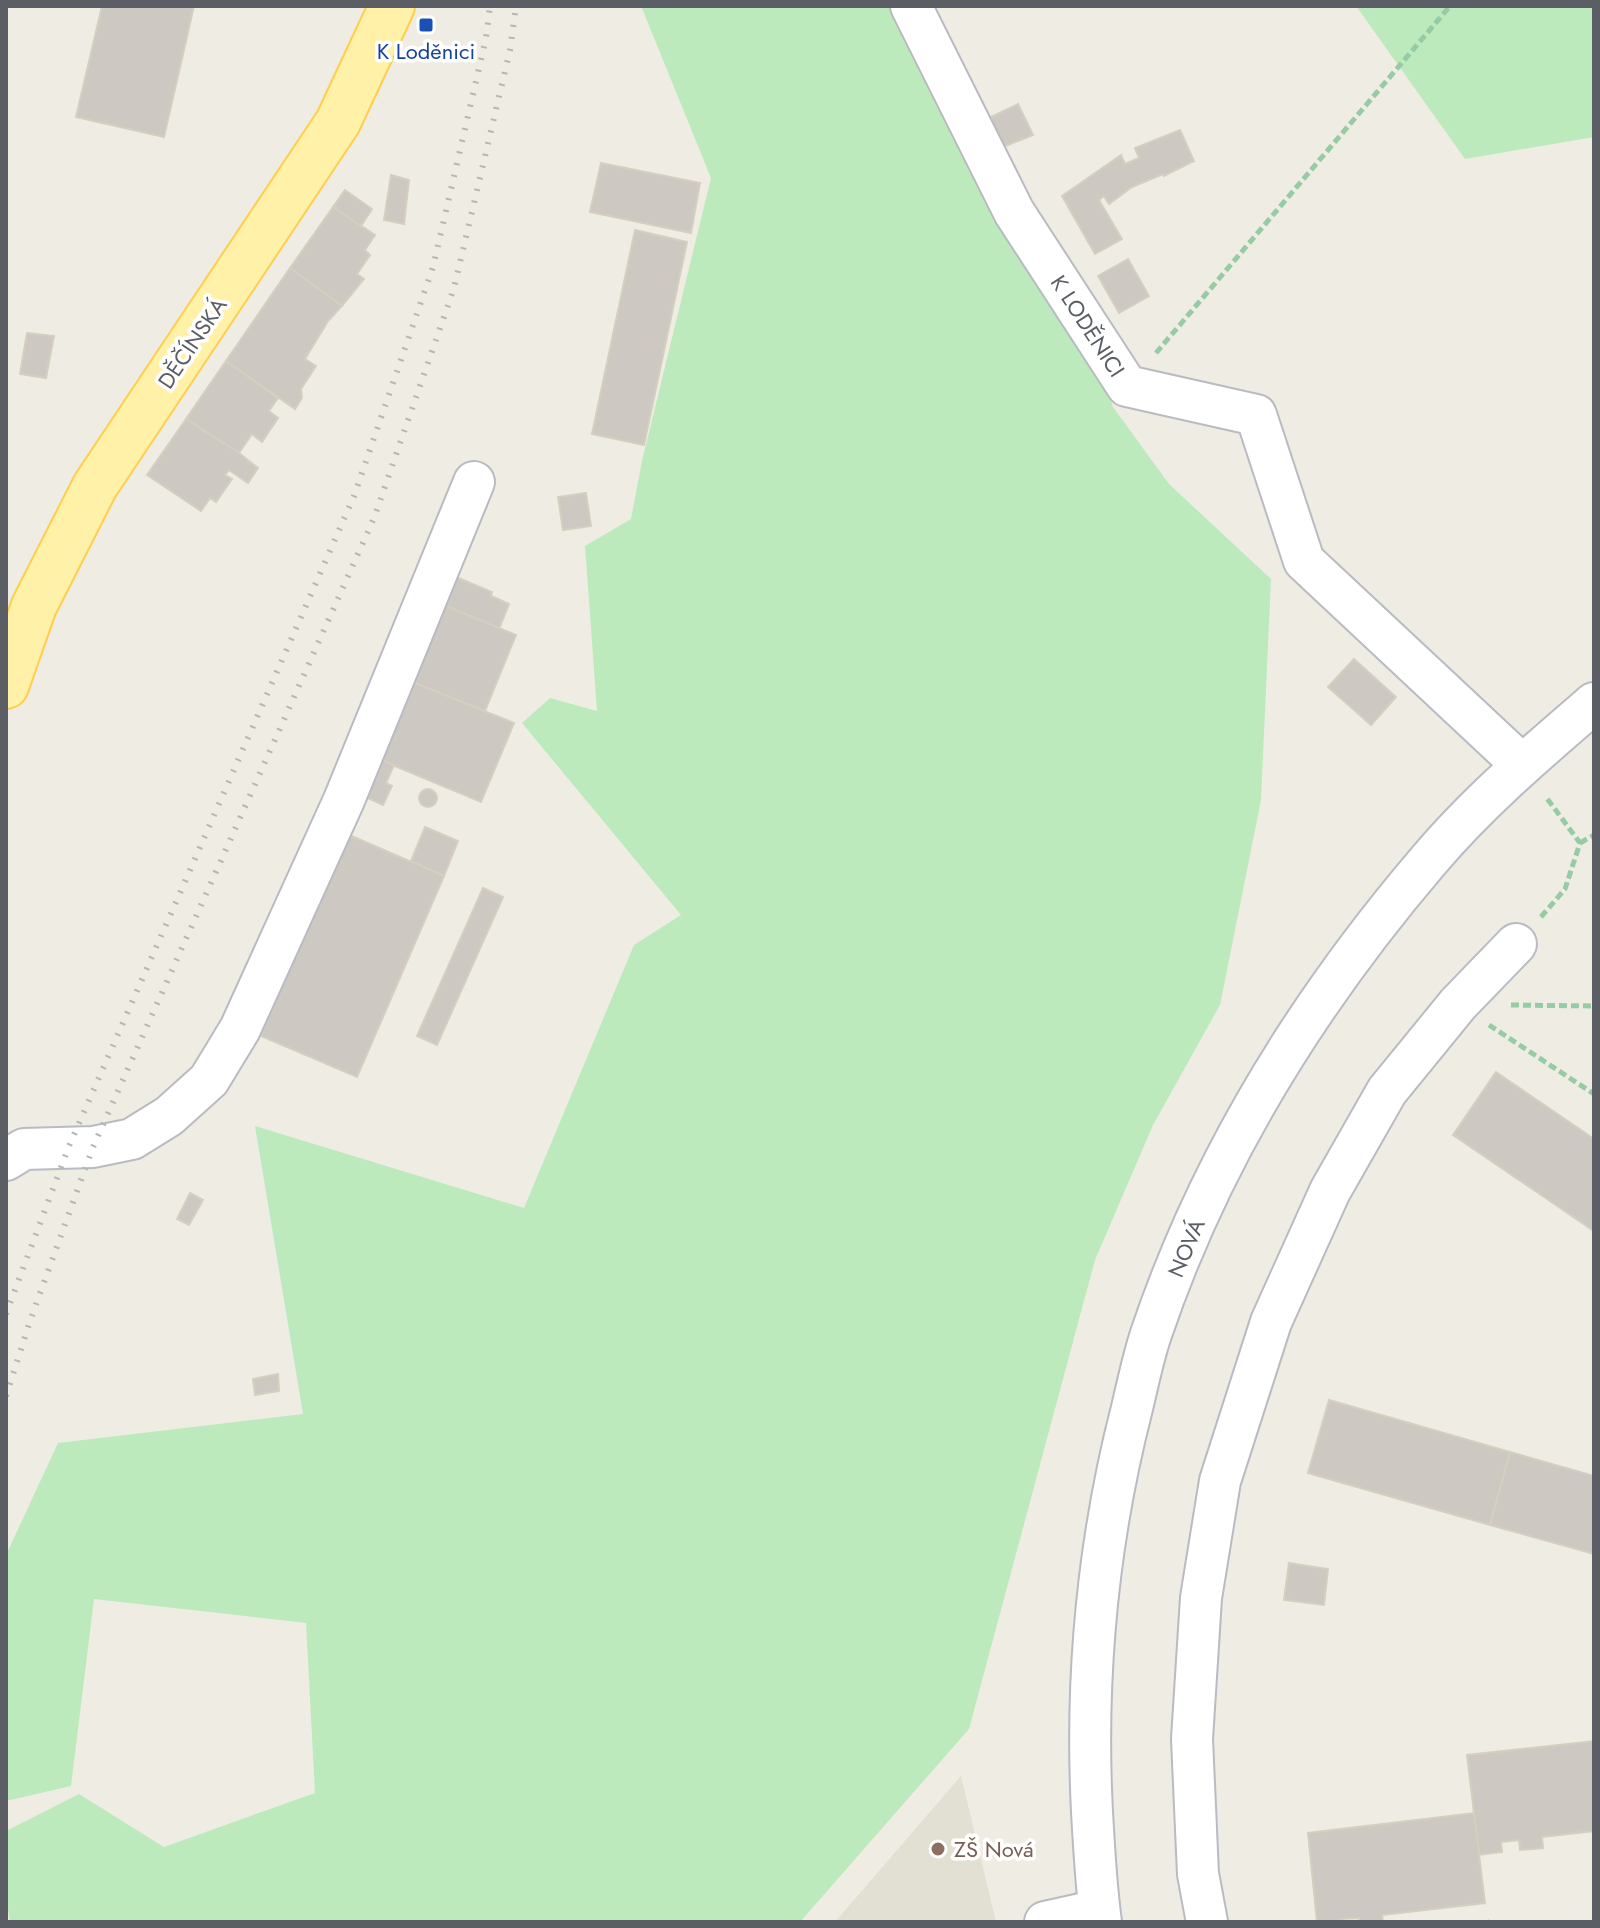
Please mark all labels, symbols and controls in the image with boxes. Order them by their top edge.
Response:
marker: K Loděnici [417,16,435,34]
place label: K Loděnici [377,35,475,67]
street label: K LODĚNICI [1043,269,1133,383]
street label: DĚČÍNSKÁ [150,291,234,395]
street label: NOVÁ [1159,1213,1213,1282]
place label: ZŠ Nová [954,1833,1034,1865]
marker: ZŠ Nová [929,1840,947,1858]

